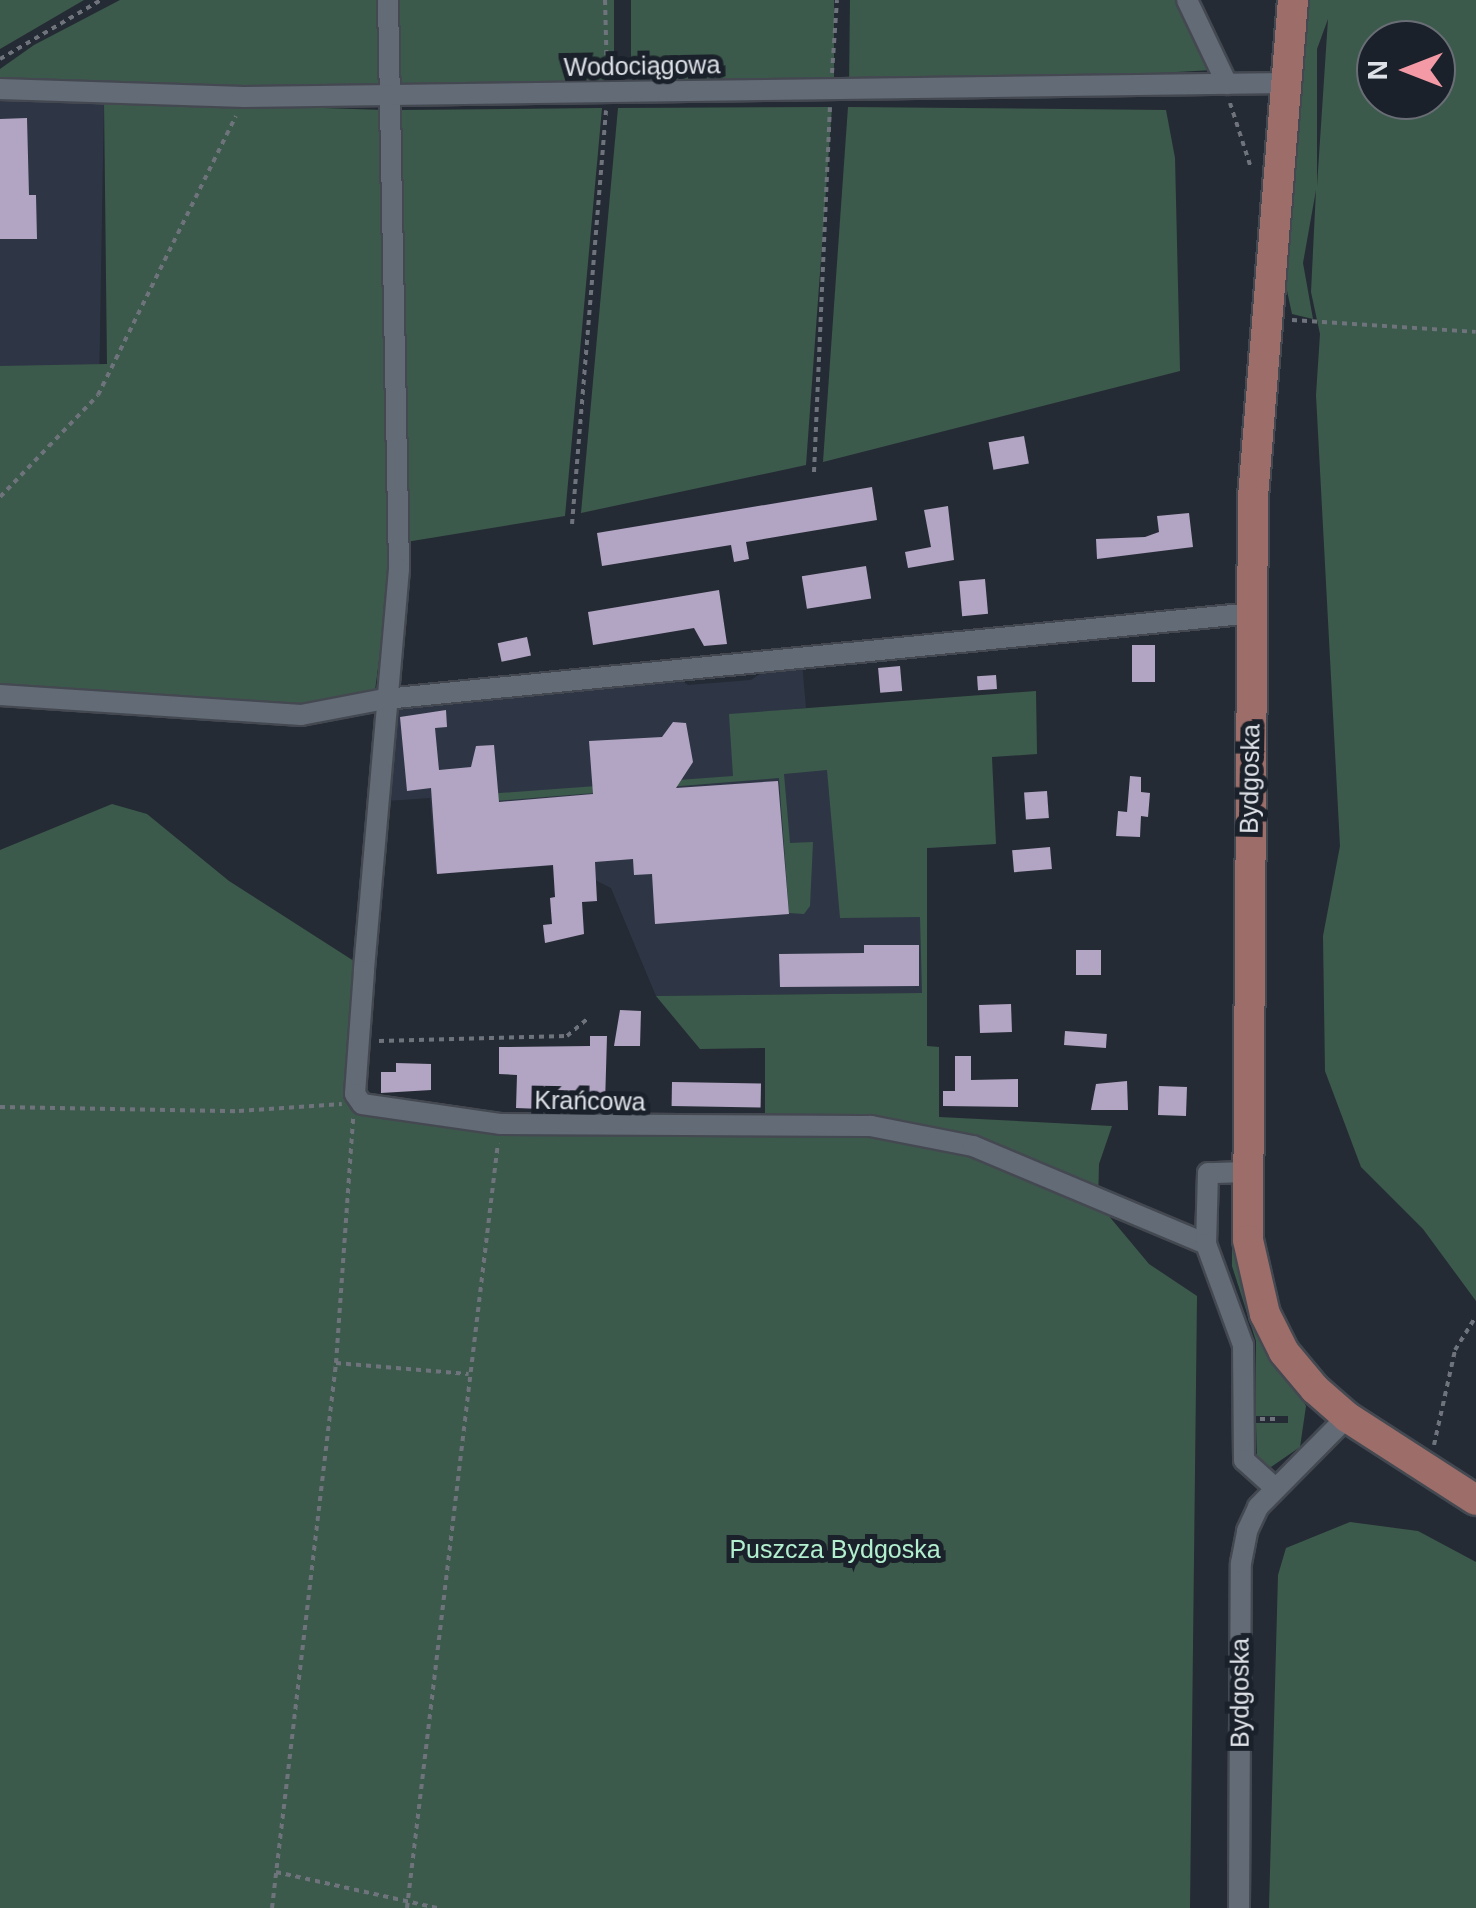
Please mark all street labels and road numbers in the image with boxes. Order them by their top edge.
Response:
street label: Wodociągowa [563,50,721,82]
street label: Bydgoska [1234,724,1266,834]
street label: Krańcowa [534,1085,646,1117]
street label: Bydgoska [1225,1638,1255,1748]

